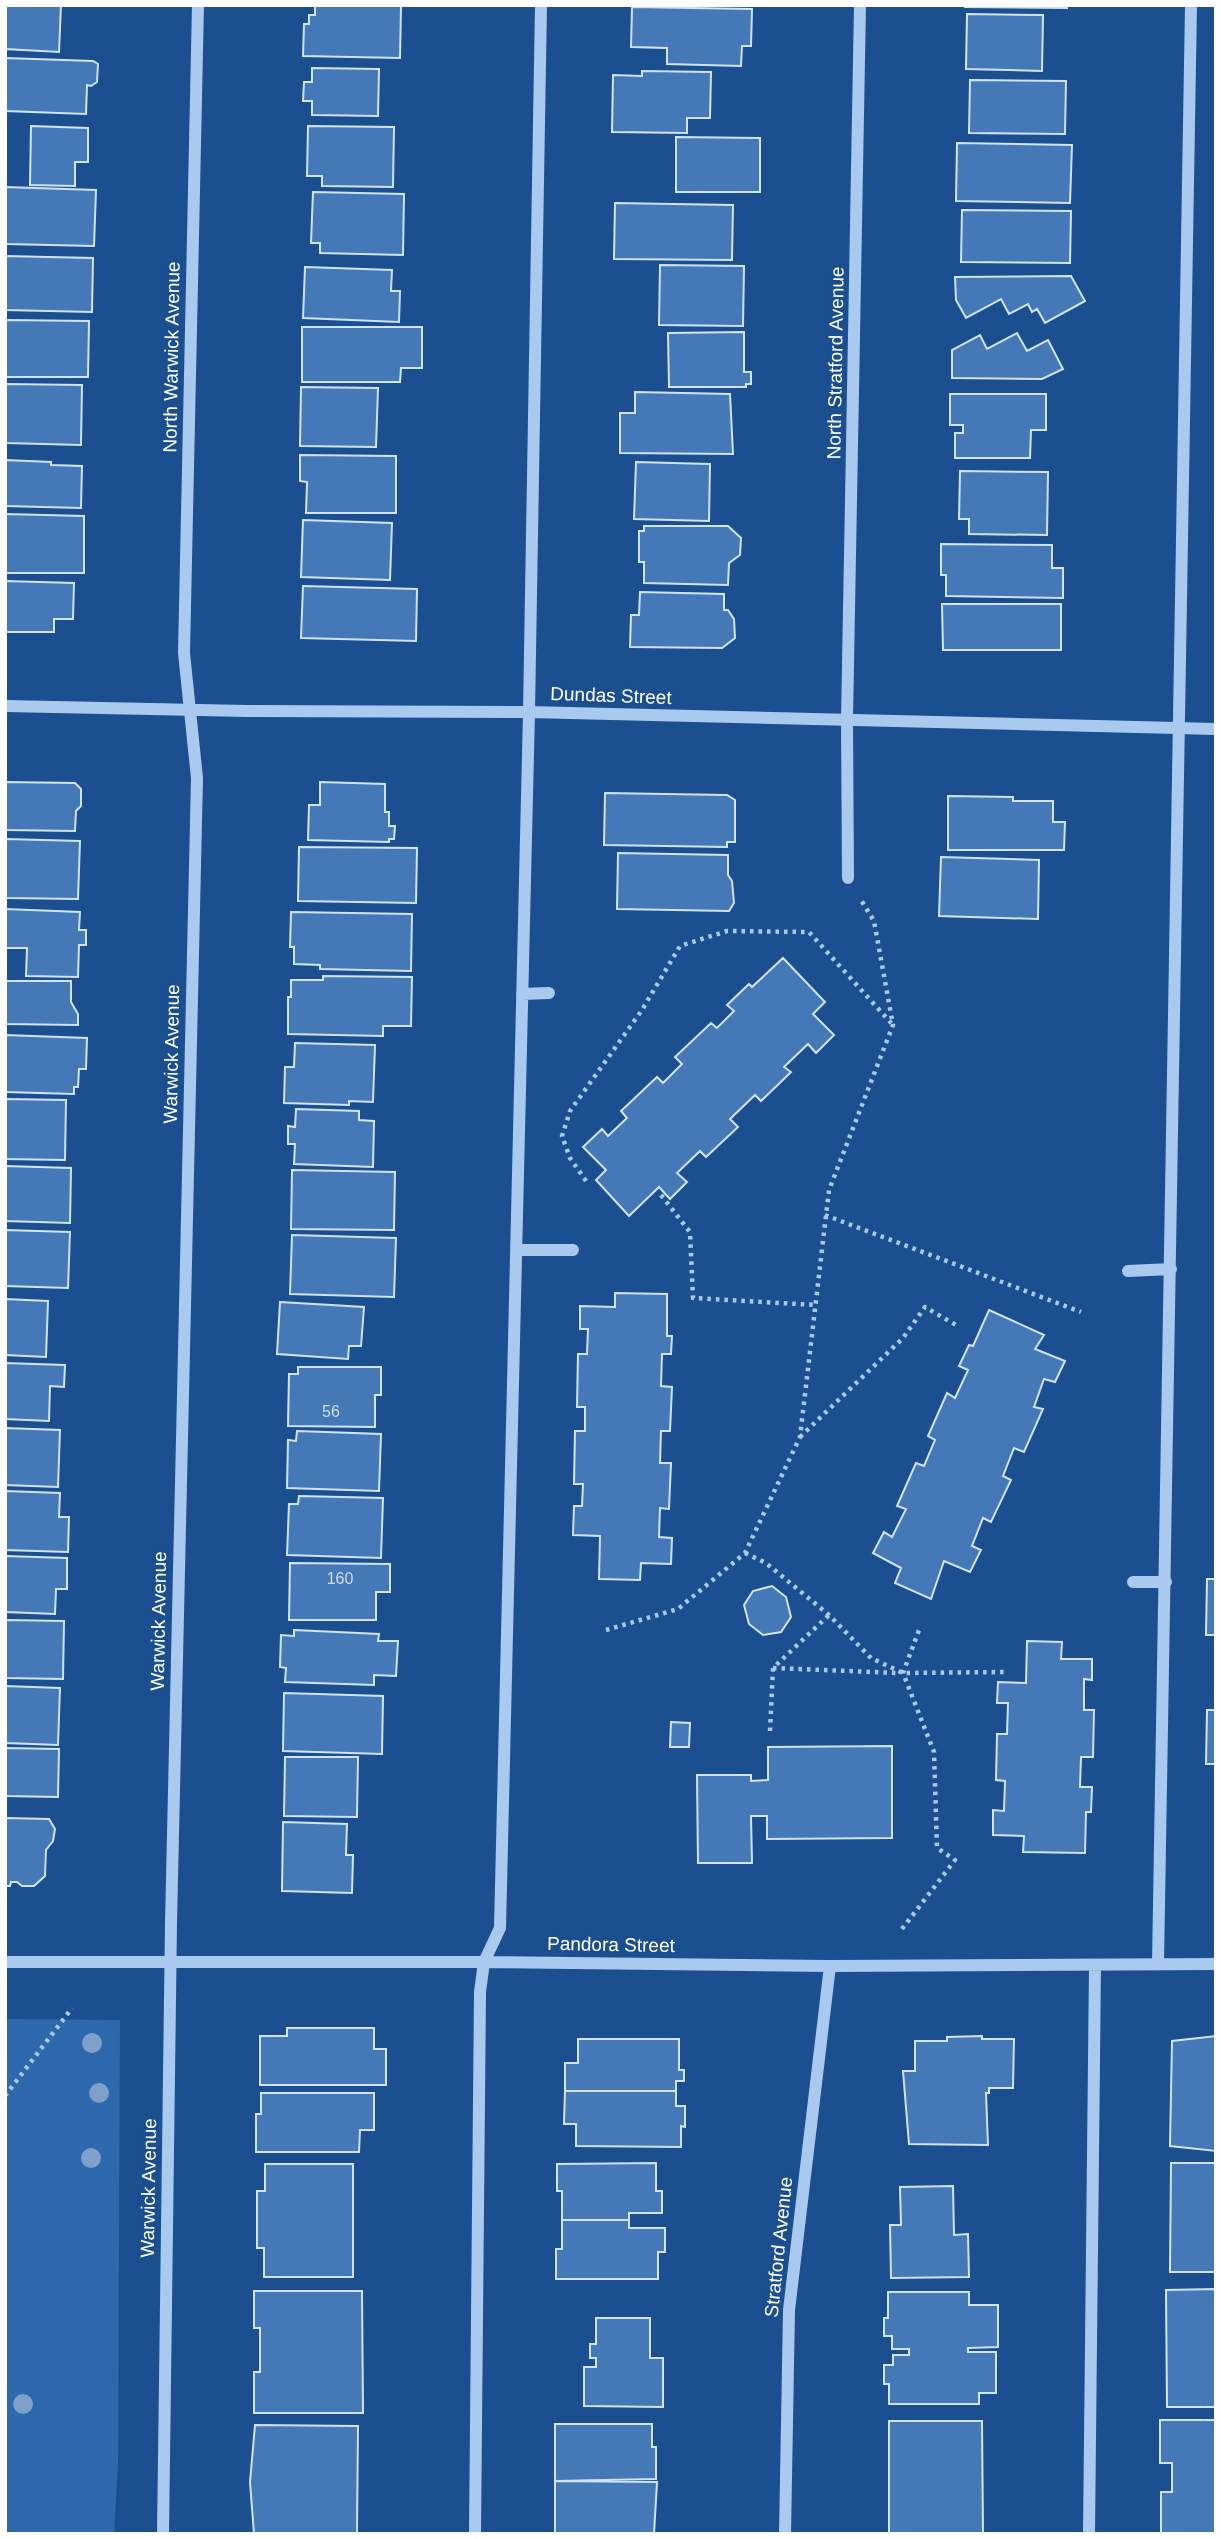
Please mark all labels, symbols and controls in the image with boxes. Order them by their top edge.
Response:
street label: North Warwick Avenue [159,261,184,453]
street label: North Stratford Avenue [823,266,848,460]
street label: Dundas Street [550,683,673,708]
street label: Warwick Avenue [160,984,183,1124]
house number: 56 [322,1403,340,1420]
street label: Warwick Avenue [147,1551,170,1691]
house number: 160 [327,1570,353,1587]
street label: Pandora Street [547,1933,676,1956]
street label: Warwick Avenue [137,2118,160,2258]
street label: Stratford Avenue [761,2176,796,2318]

